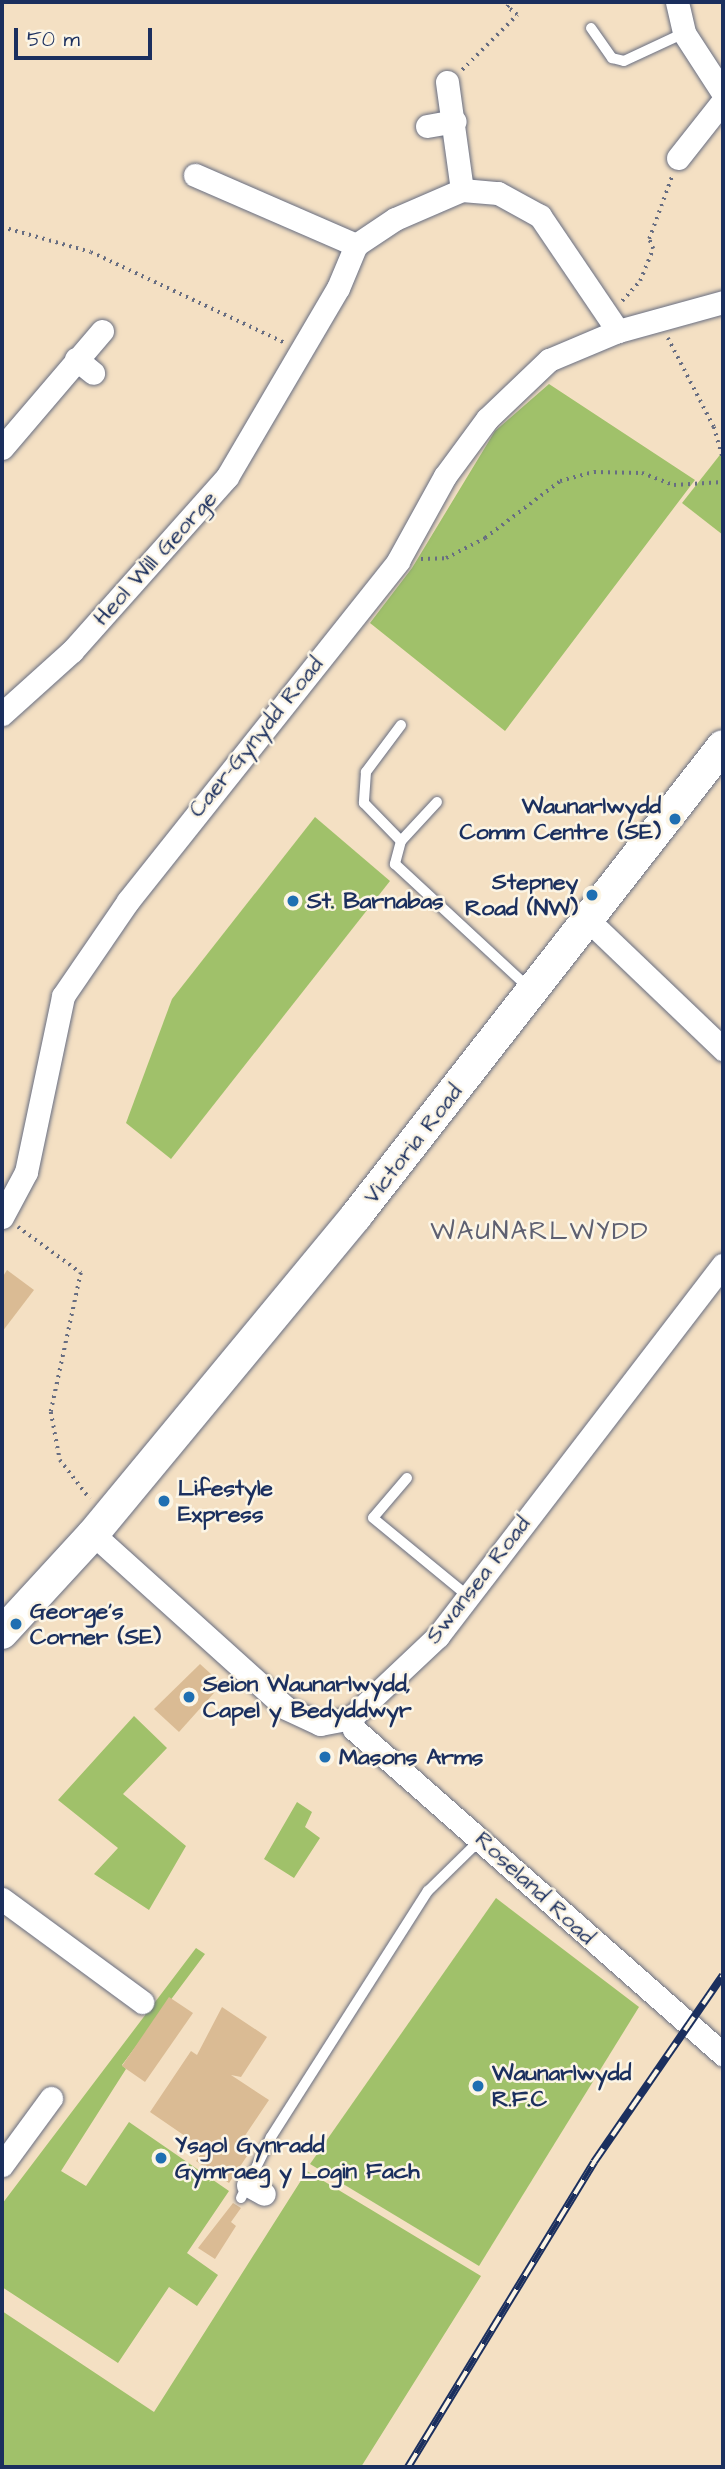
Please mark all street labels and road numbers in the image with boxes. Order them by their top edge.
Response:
street label: Heol Will George [87,485,223,631]
street label: Caer-Gynydd Road [183,651,329,823]
street label: Victoria Road [358,1079,468,1209]
street label: Swansea Road [420,1511,536,1649]
street label: Roseland Road [469,1825,601,1951]

